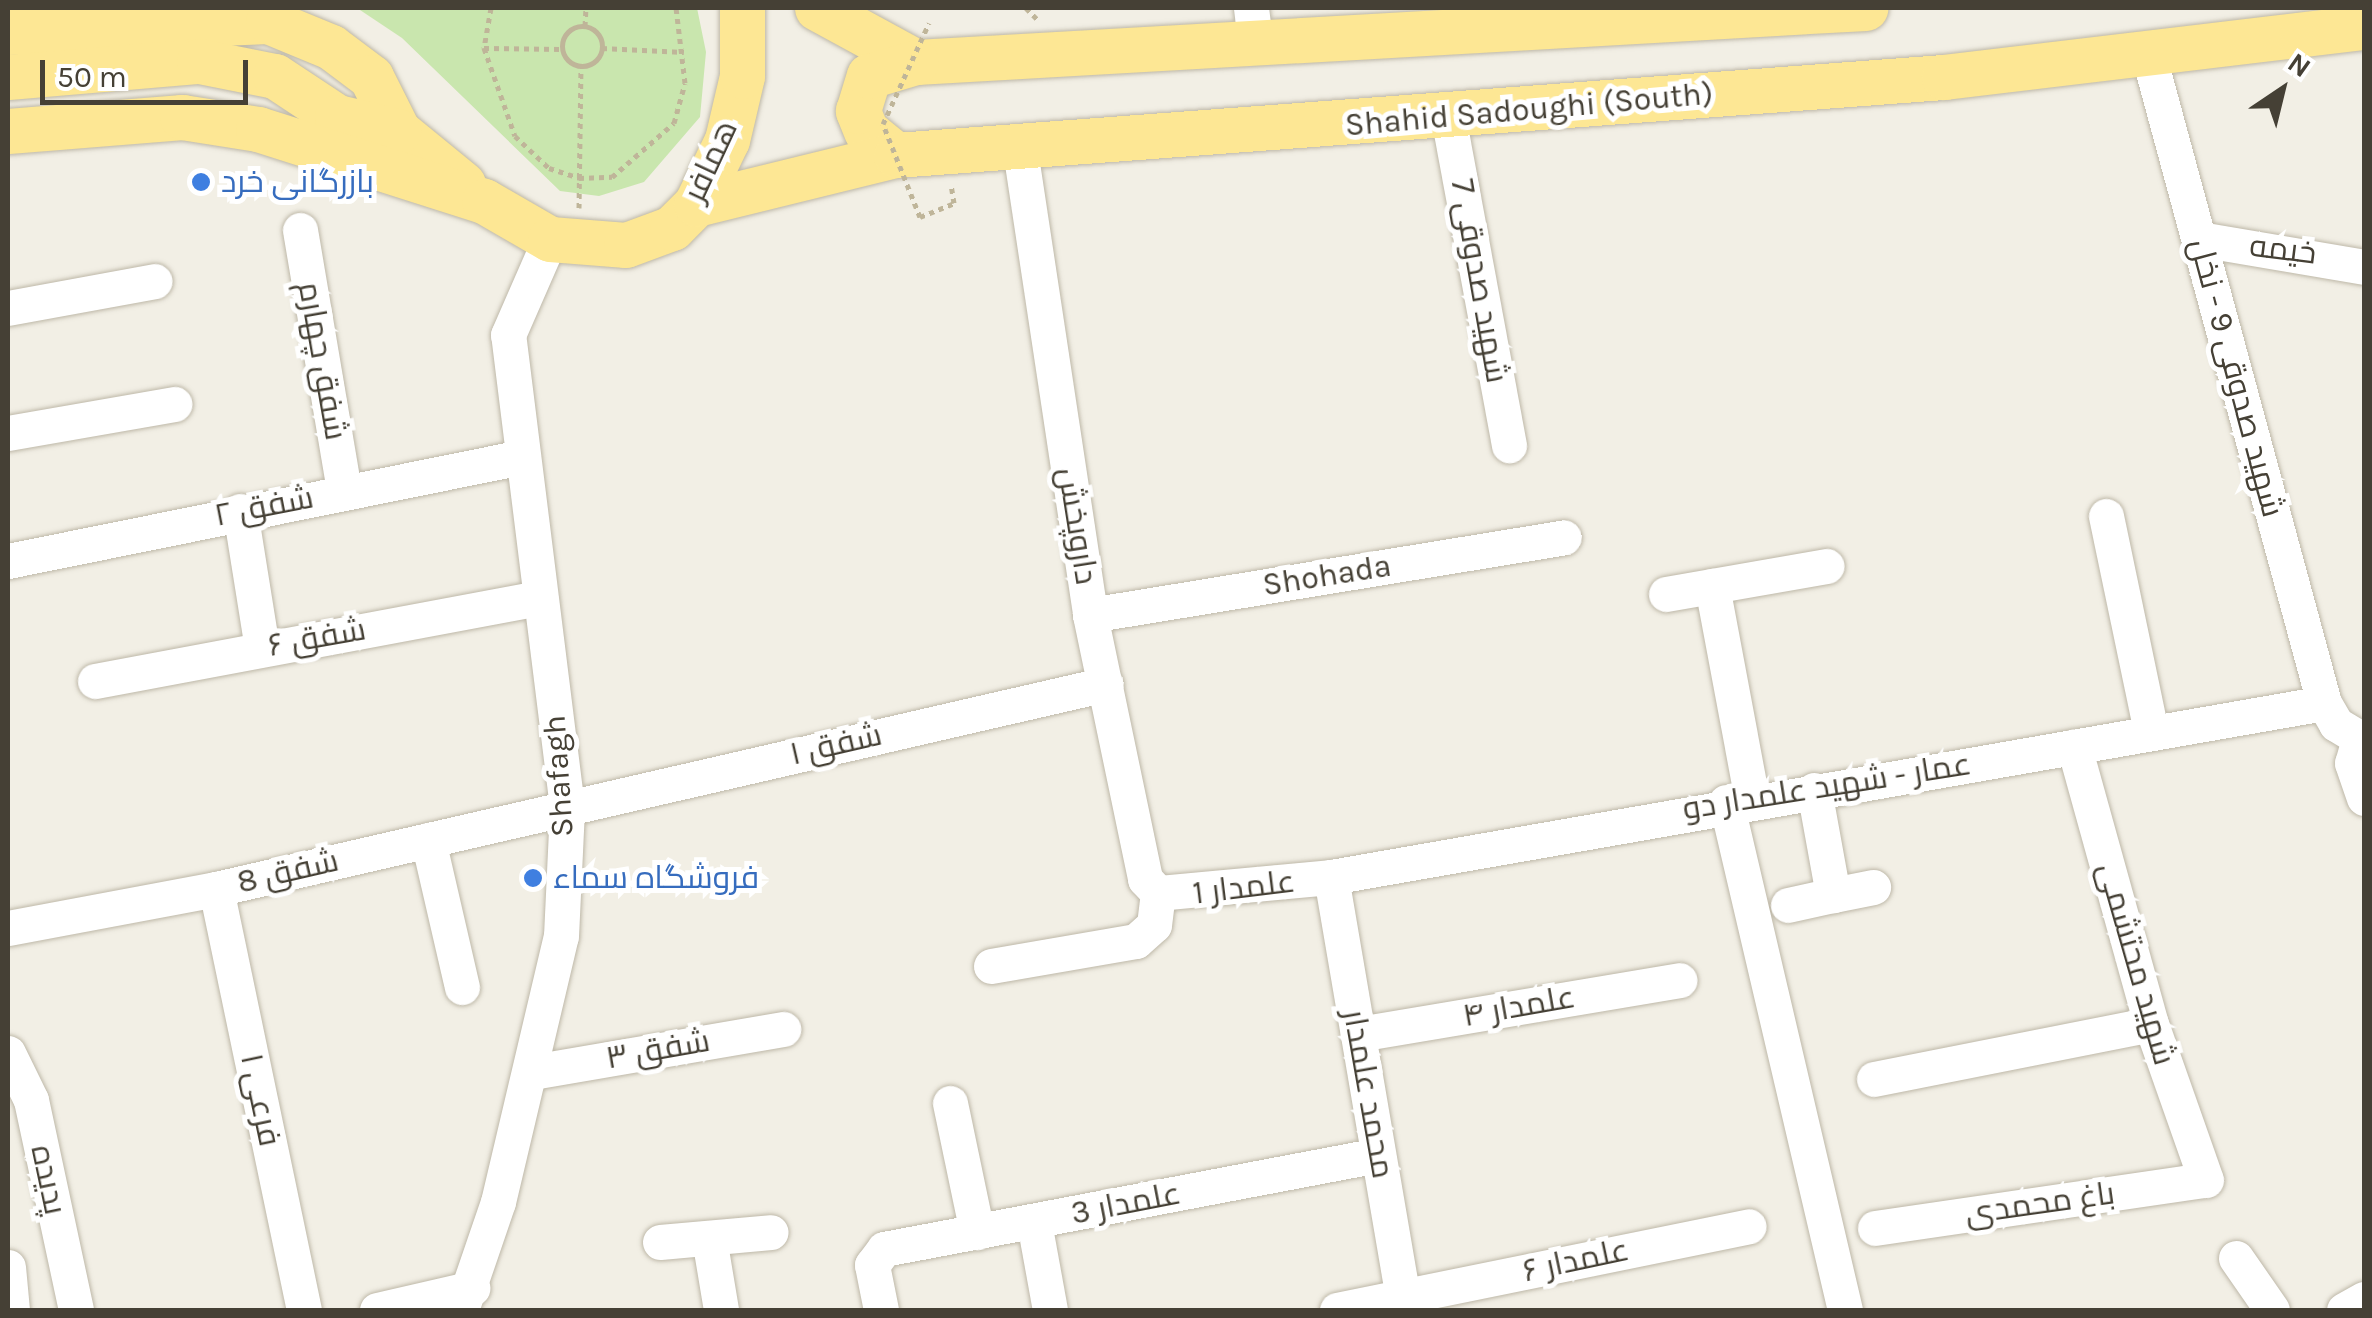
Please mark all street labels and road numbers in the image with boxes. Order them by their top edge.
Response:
street label: Shahid Sadoughi (South) [1343,75,1715,145]
street label: همافر [676,114,746,208]
street label: شهید صدوقی 7 [1442,176,1516,386]
street label: خیمه [2247,227,2319,273]
street label: شهید صدوقی 9 - نخل [2180,235,2292,521]
street label: شفق چهارم [289,279,355,443]
street label: داروپخش [1049,465,1105,587]
street label: شفق ۲ [211,479,317,535]
street label: Shohada [1260,547,1394,605]
street label: شفق ۶ [265,611,369,665]
street label: Shafagh [536,714,582,838]
street label: شفق ۱ [786,716,886,774]
street label: عمار - شهید علمدار دو [1680,745,1974,829]
street label: شفق 8 [234,842,342,902]
street label: شهید محتشمی [2089,859,2183,1069]
street label: علمدار 1 [1191,863,1297,913]
street label: علمدار ۴ [1460,978,1578,1036]
street label: محمد علمدار [1334,1007,1402,1181]
street label: شفق ۳ [603,1022,713,1078]
street label: فرعی ۱ [231,1050,289,1150]
street label: پدیده [22,1142,74,1218]
street label: علمدار 3 [1068,1175,1184,1233]
street label: باغ محمدی [1963,1175,2117,1233]
street label: علمدار ۶ [1519,1231,1633,1291]

